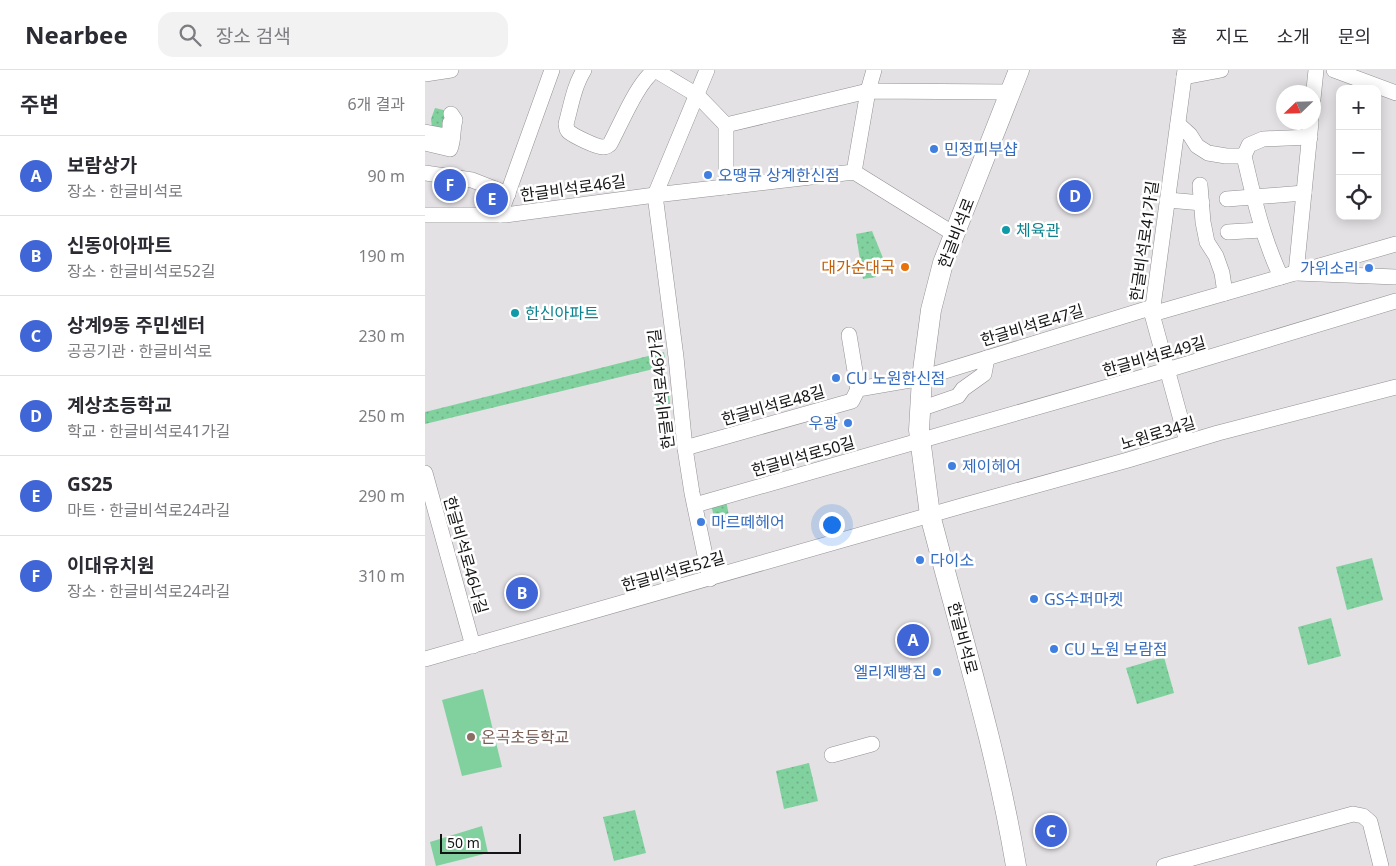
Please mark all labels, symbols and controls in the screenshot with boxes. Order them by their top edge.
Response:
search box [158,12,508,57]
text: Nearbee [25,18,128,51]
icon: search [176,21,204,49]
text: 장소 검색 [216,23,291,49]
text: 홈 [1171,24,1188,48]
text: 지도 [1216,24,1249,48]
text: 소개 [1277,24,1310,48]
text: 문의 [1338,24,1371,48]
north arrow [1276,85,1321,130]
map controls [1336,85,1381,220]
button: + [1336,85,1381,130]
text: 주변 [20,90,59,118]
text: 6개 결과 [348,93,405,115]
button: − [1336,130,1381,175]
place label: 민정피부샵 [944,138,1018,160]
marker: 민정피부샵 [928,143,940,155]
text: 보람상가 [67,152,137,178]
place label: 오땡큐 상계한신점 [718,164,840,186]
text: A [30,165,42,187]
text: 90 m [368,165,405,187]
pin: F [434,166,466,204]
marker: 오땡큐 상계한신점 [702,169,714,181]
street label: 한글비석로46길 [519,170,627,206]
button: locate [1336,175,1381,220]
pin: D [1059,177,1091,215]
street label: 한글비석로41가길 [1125,179,1163,303]
text: 장소 · 한글비석로 [67,180,183,202]
pin: E [476,180,508,218]
street label: 한글비석로 [933,194,980,271]
place label: 체육관 [1016,219,1060,241]
marker: 체육관 [1000,224,1012,236]
text: 신동아아파트 [67,232,172,258]
text: B [31,245,41,267]
text: 190 m [358,245,405,267]
place label: 대가순대국 [821,256,895,278]
place label: 가위소리 [1300,257,1359,279]
text: 장소 · 한글비석로52길 [67,260,216,282]
marker: 대가순대국 [899,261,911,273]
marker: 가위소리 [1363,262,1375,274]
street label: 한글비석로47길 [978,299,1086,351]
place label: 한신아파트 [525,302,599,324]
marker: 한신아파트 [509,307,521,319]
text: 상계9동 주민센터 [67,312,205,338]
text: C [31,325,41,347]
text: 230 m [358,325,405,347]
street label: 한글비석로46가길 [643,327,679,451]
street label: 한글비석로49길 [1100,331,1208,381]
text: 공공기관 · 한글비석로 [67,340,212,362]
place label: CU 노원한신점 [846,367,946,389]
marker: CU 노원한신점 [830,372,842,384]
street label: 한글비석로48길 [719,380,827,430]
text: 계상초등학교 [67,392,172,418]
text: D [30,405,42,427]
text: 250 m [358,405,405,427]
street label: 노원로34길 [1118,411,1198,455]
place label: 우광 [809,412,838,434]
marker: 우광 [842,417,854,429]
text: 학교 · 한글비석로41가길 [67,420,230,442]
street label: 한글비석로50길 [749,431,857,481]
place label: 제이헤어 [962,455,1021,477]
marker: 제이헤어 [946,460,958,472]
text: GS25 [67,471,113,497]
text: E [32,485,40,507]
text: 290 m [358,485,405,507]
street label: 한글비석로46나길 [439,494,493,616]
text: 마트 · 한글비석로24라길 [67,499,230,521]
place label: 마르떼헤어 [711,511,785,533]
your location [819,512,845,538]
marker: 마르떼헤어 [695,516,707,528]
street label: 한글비석로52길 [619,546,727,596]
place label: 다이소 [930,549,974,571]
text: 이대유치원 [67,552,154,578]
marker: 다이소 [914,554,926,566]
text: F [32,565,40,587]
text: 310 m [358,565,405,587]
pin: B [506,574,538,612]
text: 장소 · 한글비석로24라길 [67,580,230,602]
place label: GS수퍼마켓 [1044,588,1123,610]
marker: GS수퍼마켓 [1028,593,1040,605]
street label: 한글비석로 [943,600,983,677]
pin: A [897,621,929,659]
place label: CU 노원 보람점 [1064,638,1168,660]
marker: CU 노원 보람점 [1048,643,1060,655]
place label: 엘리제빵집 [853,661,927,683]
marker: 엘리제빵집 [931,666,943,678]
place label: 온곡초등학교 [481,726,569,748]
marker: 온곡초등학교 [465,731,477,743]
pin: C [1035,812,1067,850]
scale bar [440,831,521,854]
text: 50 m [447,833,480,852]

